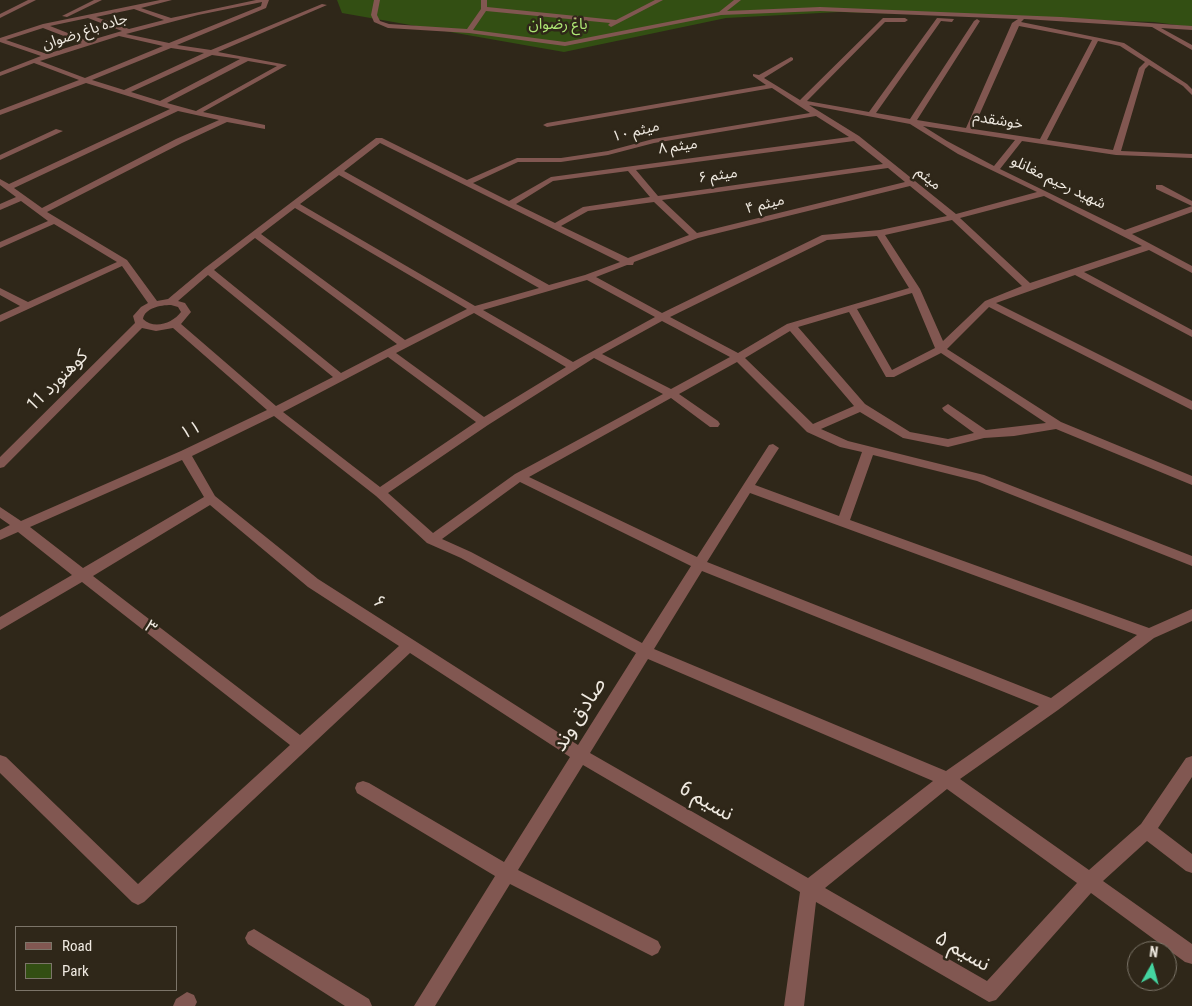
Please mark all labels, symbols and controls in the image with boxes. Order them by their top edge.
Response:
street label: جاده باغ رضوان [40,10,130,54]
park label: باغ رضوان [529,16,587,34]
street label: خوشقدم [972,108,1024,134]
street label: ۱۰ میثم [610,117,662,147]
street label: ۸ میثم [657,135,699,159]
street label: شهید رحیم مغانلو [1008,152,1108,214]
street label: میثم [912,163,944,195]
street label: ۶ میثم [697,164,739,188]
street label: ۴ میثم [744,191,786,219]
street label: کوهنورد 11 [23,346,93,416]
street label: ۱۱ [177,417,205,445]
street label: ۶ [369,591,389,615]
street label: ۳ [139,616,161,640]
street label: صادق وند [547,673,613,757]
street label: نسیم 6 [674,777,738,827]
legend [15,926,178,991]
street label: نسیم ۵ [930,926,994,978]
text: Road [62,937,92,955]
north arrow [1127,941,1177,991]
text: N [1148,944,1159,961]
text: Park [62,962,89,980]

